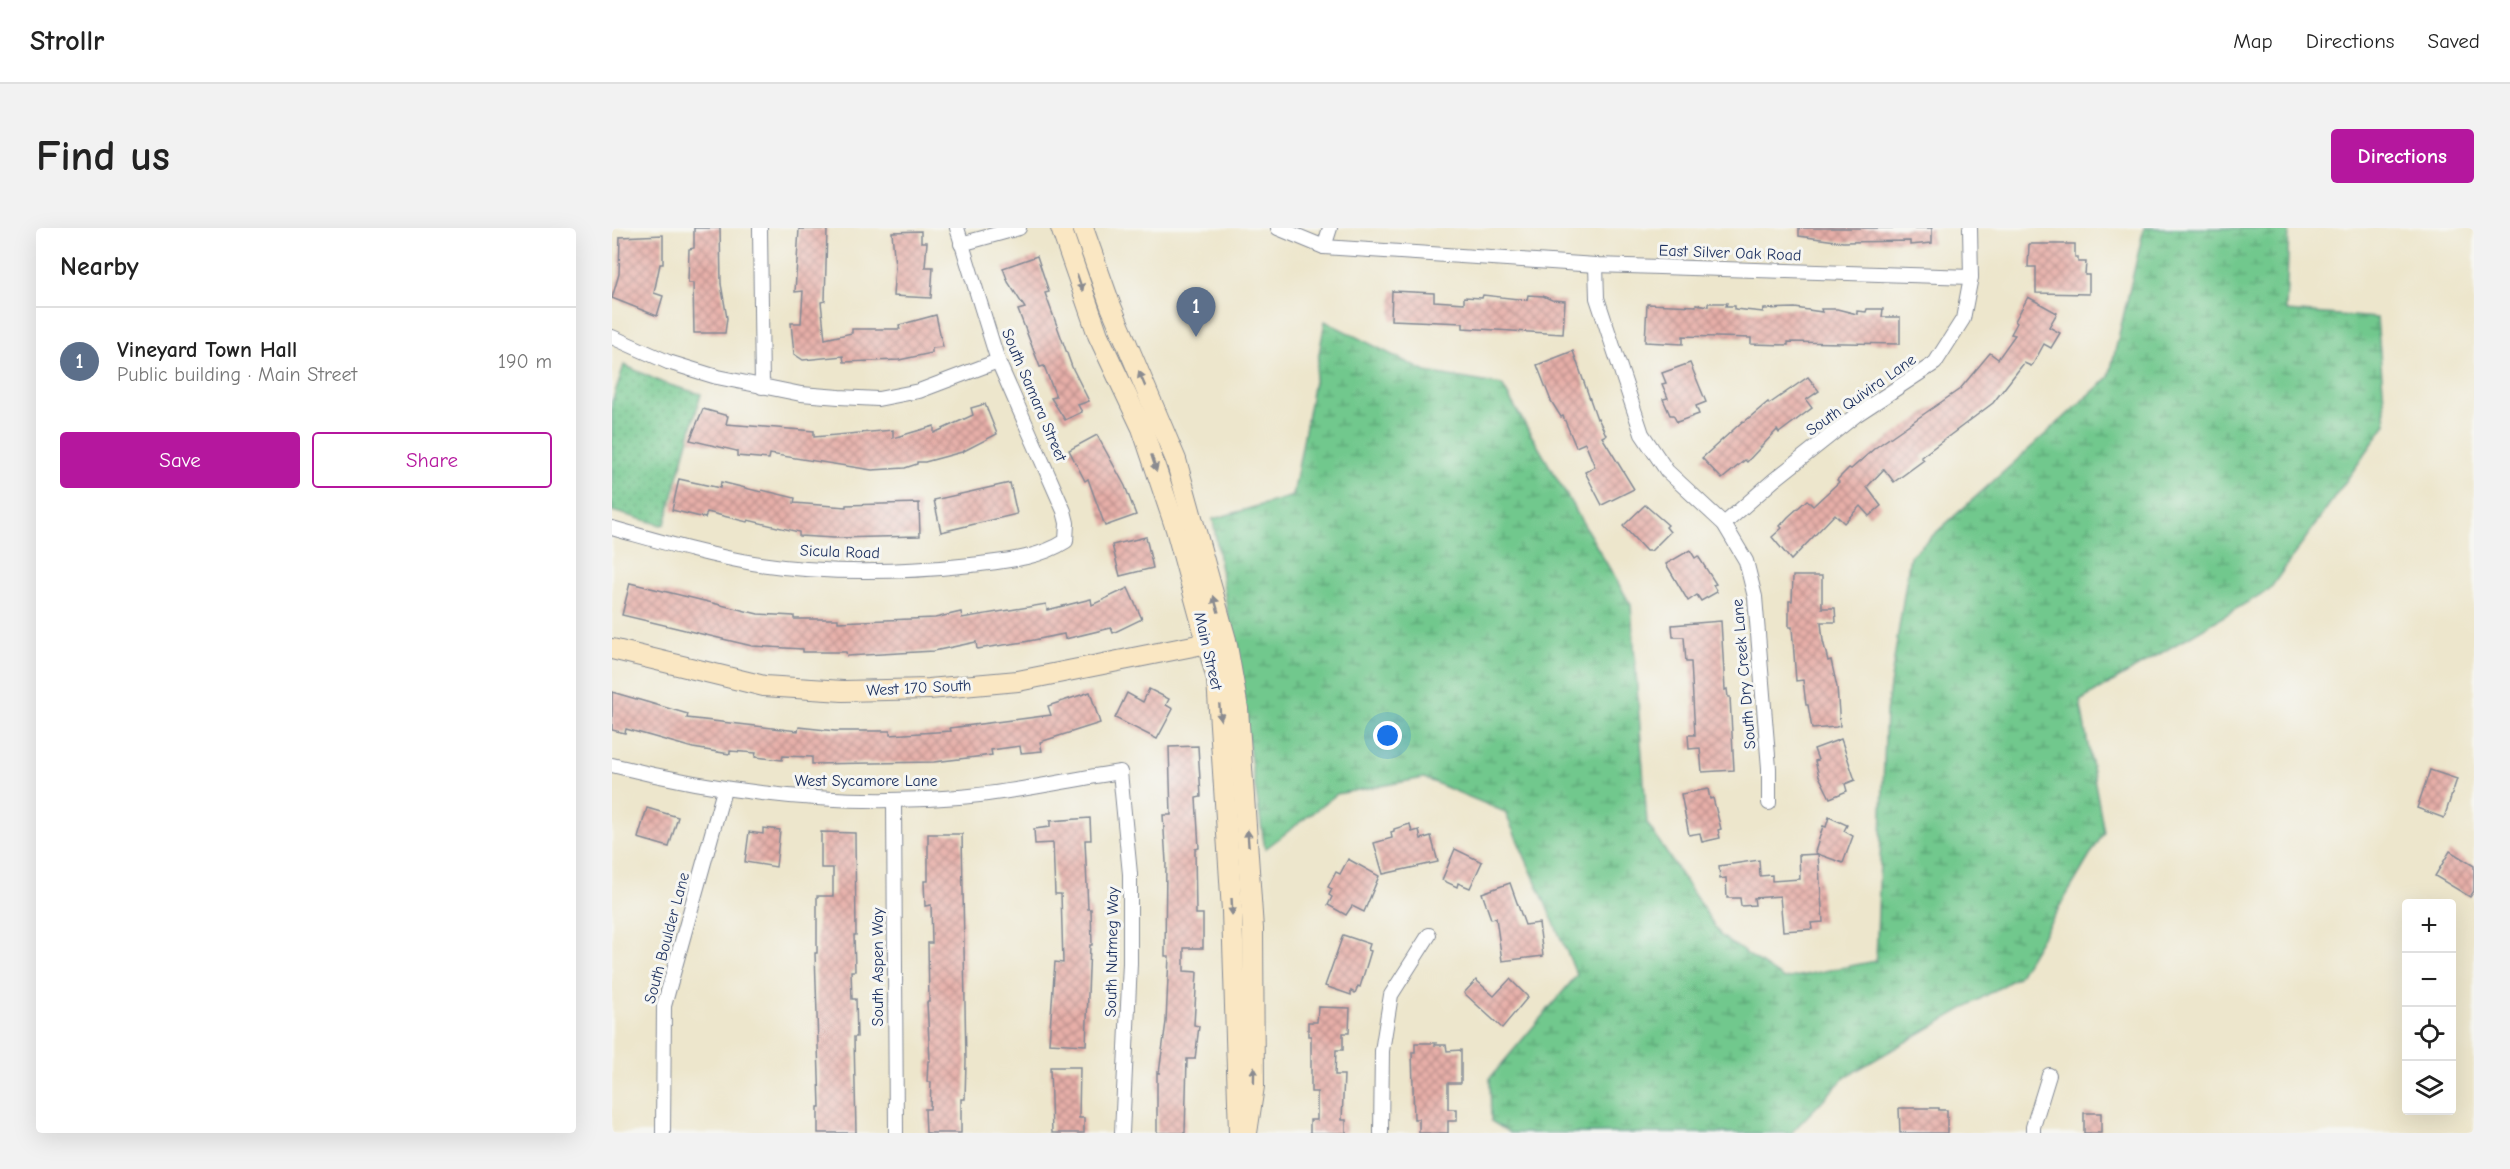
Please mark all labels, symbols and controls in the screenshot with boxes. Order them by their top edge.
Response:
text: Strollr [30,25,104,57]
text: Map [2233,29,2273,53]
text: Directions [2306,29,2395,53]
text: Saved [2428,29,2480,53]
button: Directions [2331,129,2474,183]
text: Find us [36,132,170,181]
street label: East Silver Oak Road [1658,242,1802,264]
text: Nearby [60,252,139,282]
one-way arrow [1076,274,1086,292]
pin: 1 [1176,288,1216,337]
street label: South Samara Street [998,326,1070,464]
text: Vineyard Town Hall [117,337,297,363]
text: 1 [76,350,83,373]
text: 190 m [498,350,552,373]
street label: South Quivira Lane [1803,350,1919,440]
text: Public building · Main Street [117,363,357,386]
one-way arrow [1137,370,1147,388]
button: Save [60,432,300,488]
button: Share [312,432,552,488]
one-way arrow [1150,454,1159,472]
street label: Sicula Road [800,542,880,562]
one-way arrow [1211,595,1220,613]
street label: South Dry Creek Lane [1728,598,1760,750]
street label: Main Street [1190,610,1226,692]
street label: West 170 South [866,676,972,700]
one-way arrow [1215,703,1225,722]
your location [1373,721,1402,750]
street label: West Sycamore Lane [794,772,938,790]
one-way arrow [1243,829,1252,848]
street label: South Boulder Lane [641,870,693,1006]
street label: South Nutmeg Way [1102,886,1122,1017]
one-way arrow [1227,897,1236,916]
map controls [2402,899,2456,1115]
button: + [2402,899,2456,953]
street label: South Aspen Way [869,907,887,1026]
button: − [2402,953,2456,1007]
button: locate [2402,1007,2456,1061]
button: layers [2402,1061,2456,1115]
one-way arrow [1250,1066,1259,1085]

